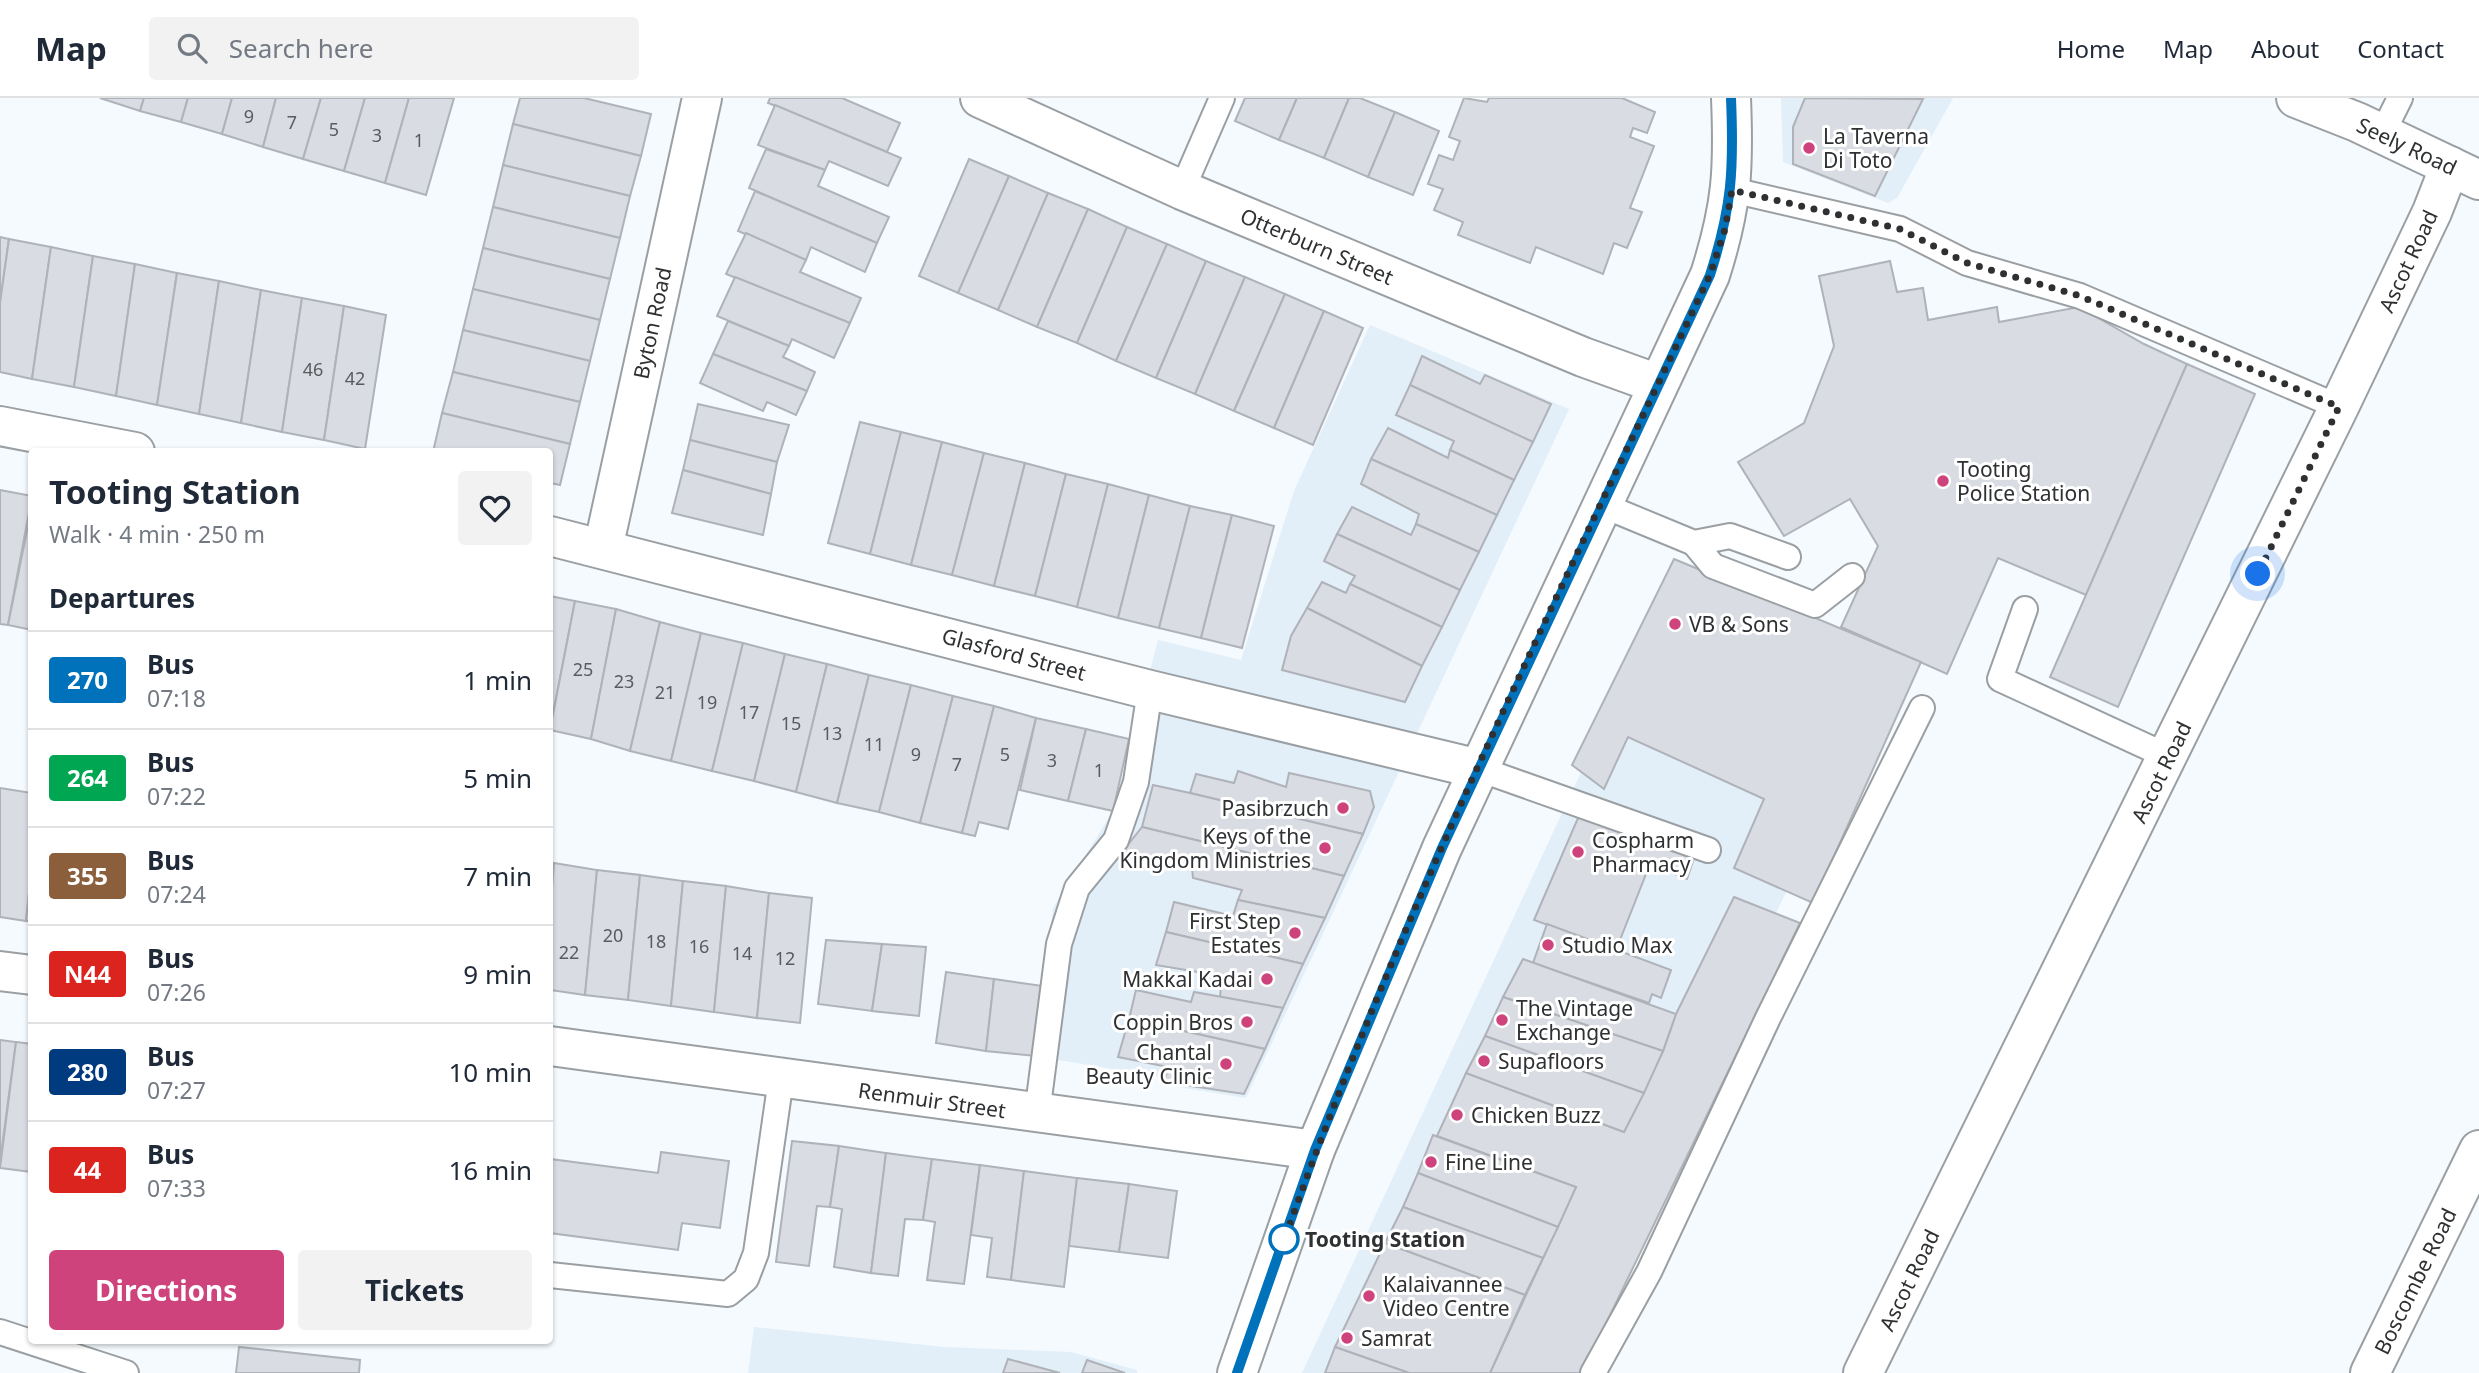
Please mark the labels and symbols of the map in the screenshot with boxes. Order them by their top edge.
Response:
house number: 9 [244,104,254,128]
house number: 7 [287,110,297,134]
street label: Seely Road [2352,111,2462,181]
house number: 5 [329,117,339,141]
place label: La Taverna Di Toto [1823,122,1929,174]
house number: 3 [372,123,382,147]
house number: 1 [414,128,424,152]
marker: La Taverna Di Toto [1801,140,1817,156]
street label: Otterburn Street [1236,201,1398,291]
street label: Ascot Road [2372,205,2444,317]
street label: Byton Road [627,265,677,381]
house number: 46 [303,357,323,381]
house number: 42 [345,366,365,390]
place label: Tooting Police Station [1957,455,2090,507]
marker: Tooting Police Station [1935,473,1951,489]
your location [2240,556,2275,591]
place label: VB & Sons [1689,610,1789,638]
marker: VB & Sons [1667,616,1683,632]
street label: Glasford Street [939,621,1089,687]
house number: 25 [573,657,593,681]
house number: 23 [614,669,634,693]
house number: 21 [655,680,675,704]
house number: 19 [697,690,717,714]
house number: 17 [739,700,759,724]
house number: 15 [781,711,801,735]
street label: Ascot Road [2124,717,2198,827]
house number: 13 [822,721,842,745]
house number: 11 [864,732,884,756]
house number: 9 [911,742,921,766]
house number: 5 [1000,742,1010,766]
house number: 3 [1047,748,1057,772]
house number: 7 [952,752,962,776]
house number: 1 [1094,758,1104,782]
place label: Pasibrzuch [1222,794,1329,822]
marker: Pasibrzuch [1335,800,1351,816]
place label: Keys of the Kingdom Ministries [1119,822,1311,874]
place label: Cospharm Pharmacy [1592,826,1694,878]
marker: Keys of the Kingdom Ministries [1317,840,1333,856]
marker: Cospharm Pharmacy [1570,844,1586,860]
place label: First Step Estates [1189,907,1281,959]
house number: 20 [603,923,623,947]
marker: First Step Estates [1287,925,1303,941]
house number: 18 [646,929,666,953]
place label: Studio Max [1562,931,1673,959]
house number: 16 [689,934,709,958]
marker: Studio Max [1540,937,1556,953]
house number: 22 [559,940,579,964]
house number: 14 [732,941,752,965]
house number: 12 [775,946,795,970]
place label: Makkal Kadai [1122,965,1253,993]
marker: Makkal Kadai [1259,971,1275,987]
place label: The Vintage Exchange [1516,994,1633,1046]
place label: Coppin Bros [1113,1008,1233,1036]
marker: The Vintage Exchange [1494,1012,1510,1028]
marker: Coppin Bros [1239,1014,1255,1030]
place label: Chantal Beauty Clinic [1085,1038,1212,1090]
place label: Supafloors [1498,1047,1604,1075]
marker: Supafloors [1476,1053,1492,1069]
marker: Chantal Beauty Clinic [1218,1056,1234,1072]
street label: Renmuir Street [856,1076,1008,1124]
place label: Chicken Buzz [1471,1101,1601,1129]
marker: Chicken Buzz [1449,1107,1465,1123]
place label: Fine Line [1445,1148,1533,1176]
marker: Fine Line [1423,1154,1439,1170]
street label: Boscombe Road [2367,1203,2463,1359]
marker: Tooting Station [1269,1224,1299,1254]
place label: Tooting Station [1305,1225,1465,1253]
street label: Ascot Road [1872,1225,1946,1335]
place label: Kalaivannee Video Centre [1383,1270,1510,1322]
marker: Kalaivannee Video Centre [1361,1288,1377,1304]
place label: Samrat [1361,1324,1432,1352]
marker: Samrat [1339,1330,1355,1346]

